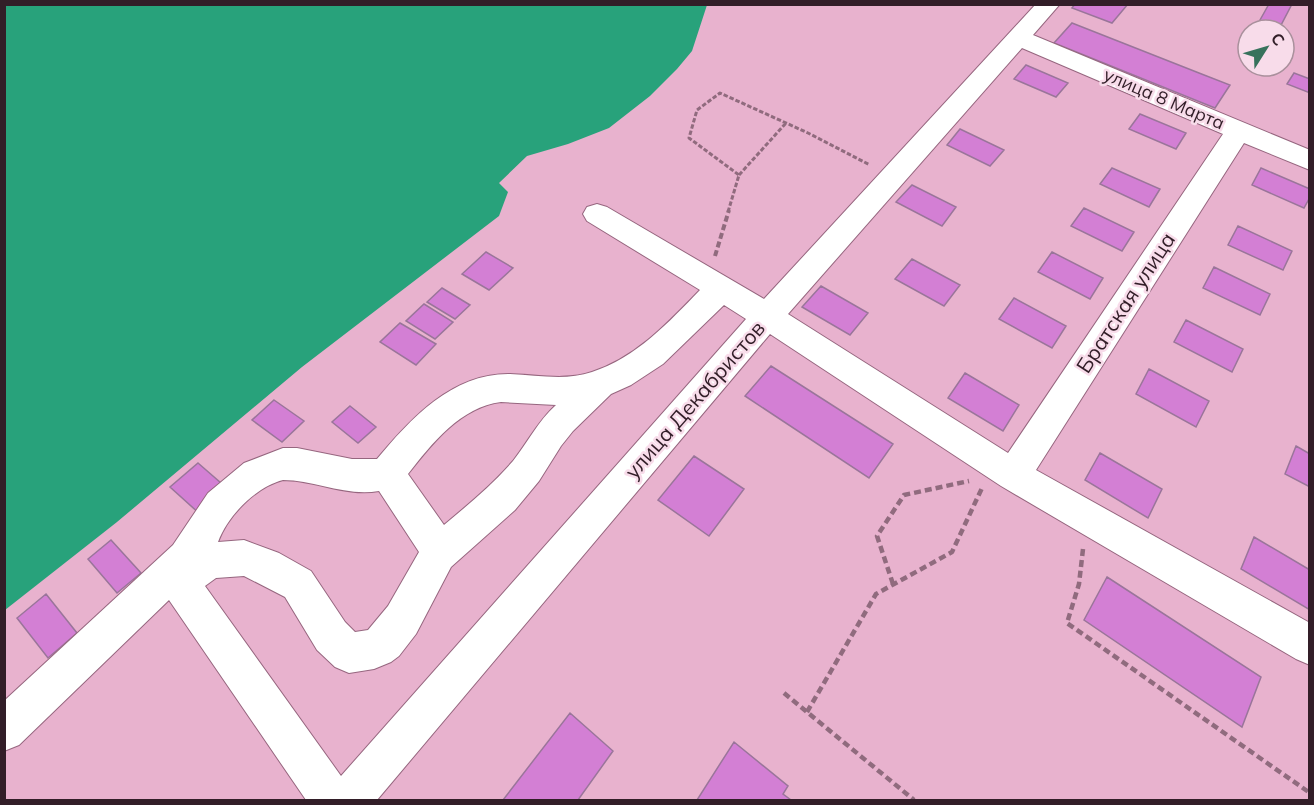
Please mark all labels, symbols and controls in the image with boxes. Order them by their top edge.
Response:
north arrow [1236,18,1296,78]
text: С [1267,29,1289,49]
street label: улица 8 Марта [1100,63,1228,134]
street label: Братская улица [1070,227,1180,378]
street label: улица Декабристов [619,315,770,484]

